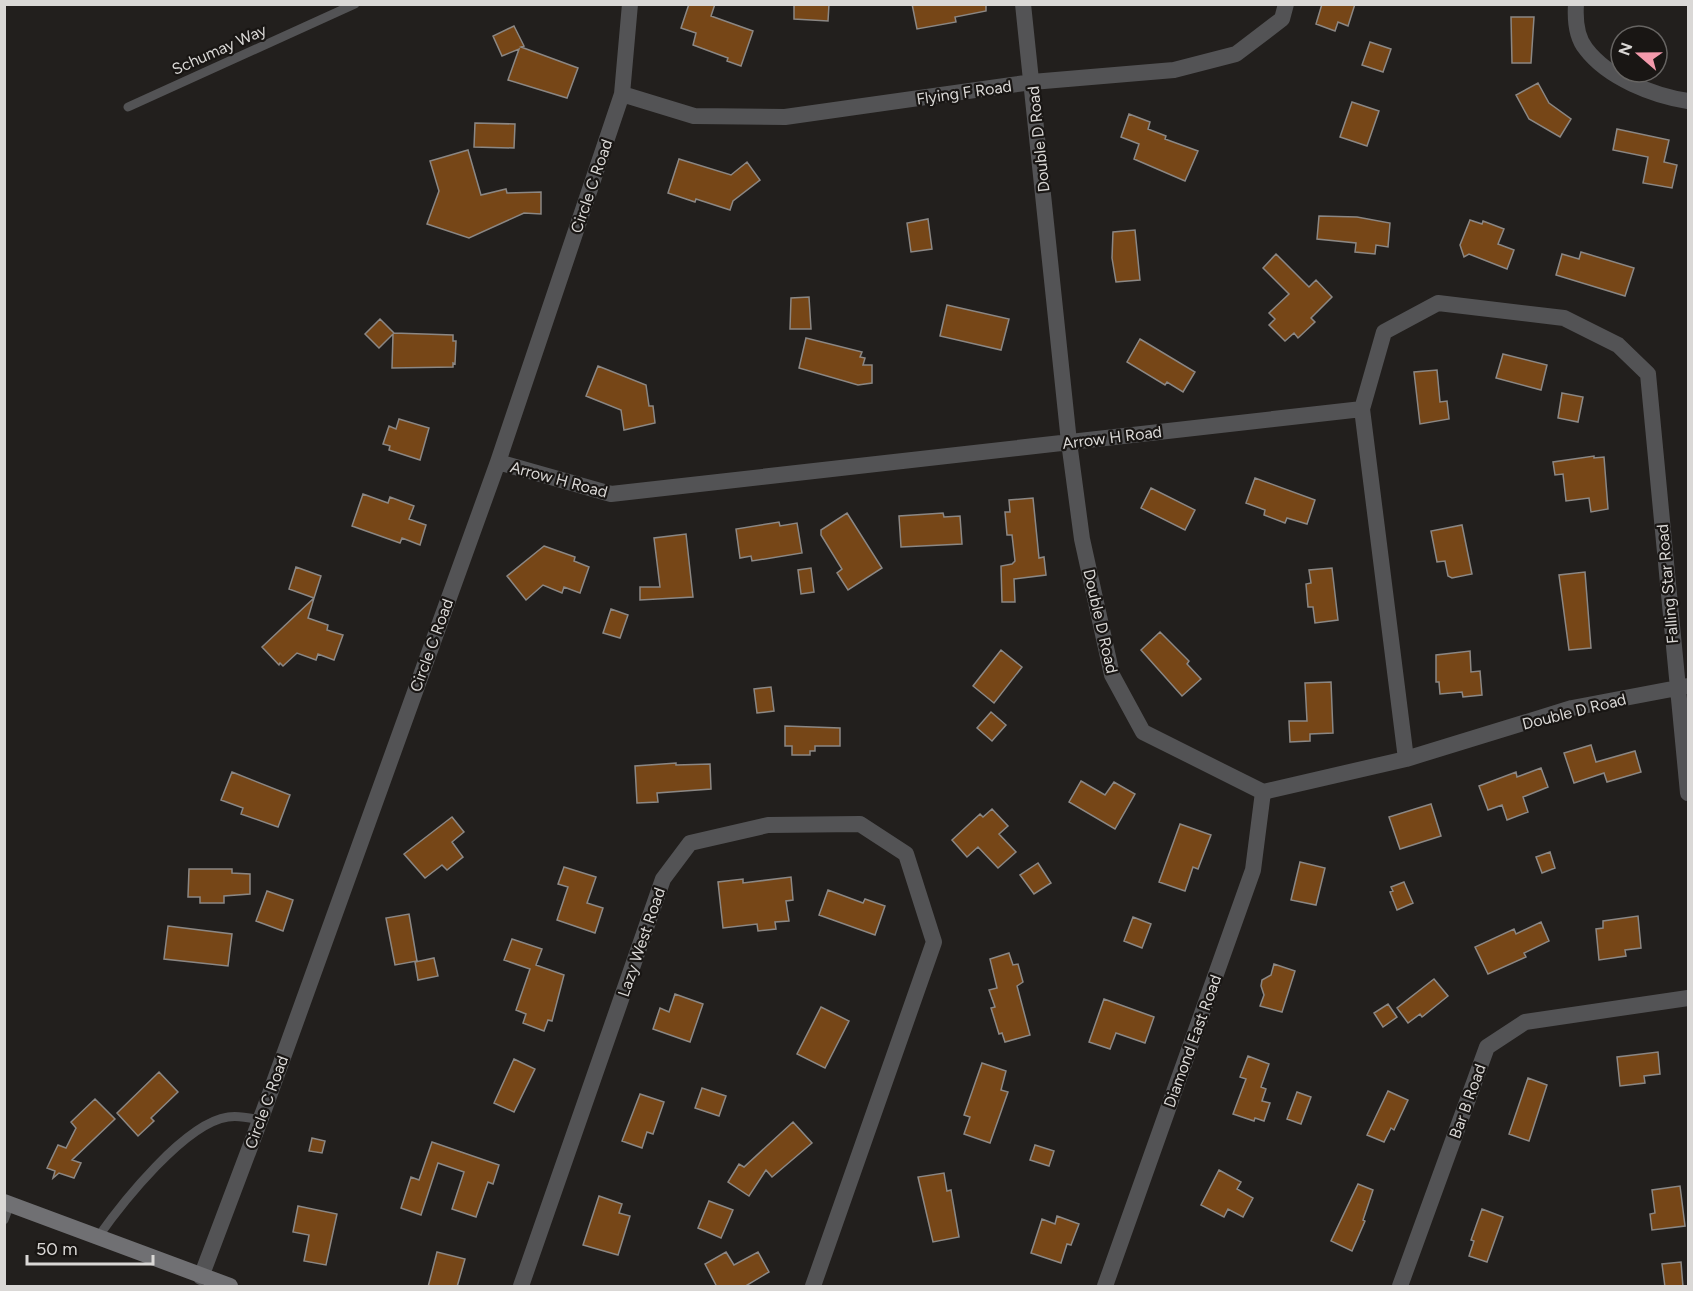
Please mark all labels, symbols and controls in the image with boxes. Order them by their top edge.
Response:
street label: Schumay Way [169,20,270,79]
north arrow [1609,24,1669,84]
text: N [1614,40,1636,58]
street label: Flying F Road [915,76,1013,109]
street label: Double D Road [1023,85,1054,193]
street label: Circle C Road [567,137,616,236]
street label: Arrow H Road [1061,422,1163,453]
street label: Arrow H Road [508,457,610,502]
street label: Falling Star Road [1653,523,1682,645]
street label: Double D Road [1079,567,1122,675]
street label: Circle C Road [406,596,457,694]
street label: Double D Road [1520,689,1628,734]
street label: Lazy West Road [614,885,669,999]
street label: Diamond East Road [1160,972,1225,1110]
street label: Circle C Road [241,1053,292,1151]
street label: Bar B Road [1445,1061,1490,1141]
scale bar [27,1228,153,1266]
text: 50 m [36,1238,78,1260]

